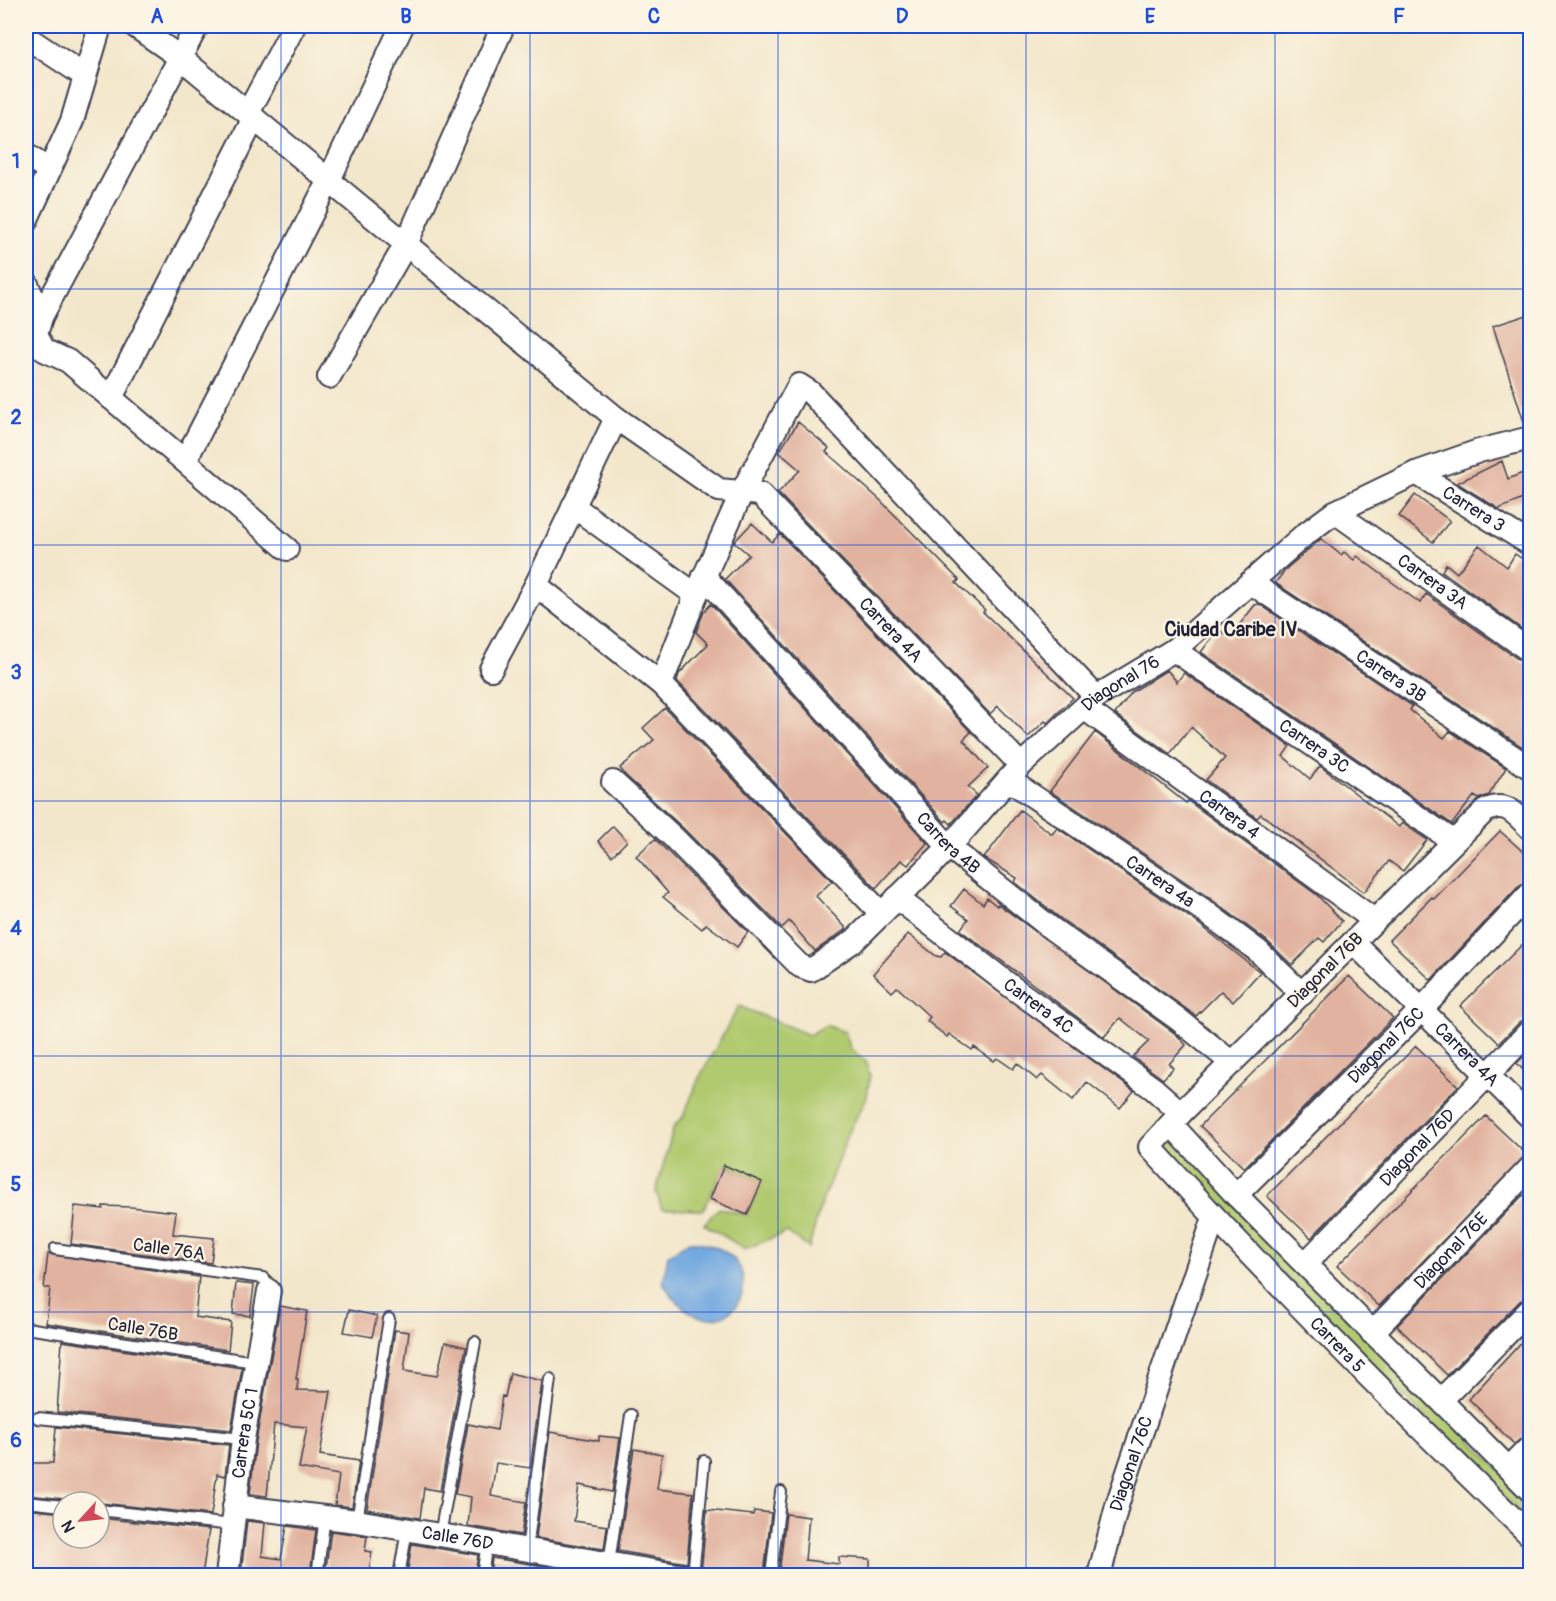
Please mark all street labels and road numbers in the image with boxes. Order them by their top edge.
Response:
street label: Carrera 3 [1438,481,1509,538]
street label: Carrera 3A [1393,549,1472,615]
street label: Carrera 4A [854,593,927,668]
street label: Carrera 3B [1351,645,1430,708]
street label: Diagonal 76 [1077,650,1164,717]
street label: Carrera 3C [1274,714,1354,779]
street label: Carrera 4 [1194,785,1265,845]
street label: Carrera 4B [911,807,985,879]
street label: Carrera 4a [1121,850,1199,913]
street label: Diagonal 76B [1282,927,1368,1013]
street label: Carrera 4C [998,973,1078,1039]
street label: Diagonal 76C [1343,1002,1430,1089]
street label: Carrera 4A [1429,1018,1504,1092]
street label: Diagonal 76D [1375,1104,1461,1192]
street label: Diagonal 76E [1409,1208,1493,1294]
street label: Calle 76A [131,1233,207,1266]
street label: Carrera 5 [1305,1312,1370,1378]
street label: Calle 76B [106,1313,180,1346]
street label: Carrera 5C 1 [227,1386,264,1480]
street label: Diagonal 76C [1105,1413,1158,1514]
street label: Calle 76D [420,1521,495,1556]

